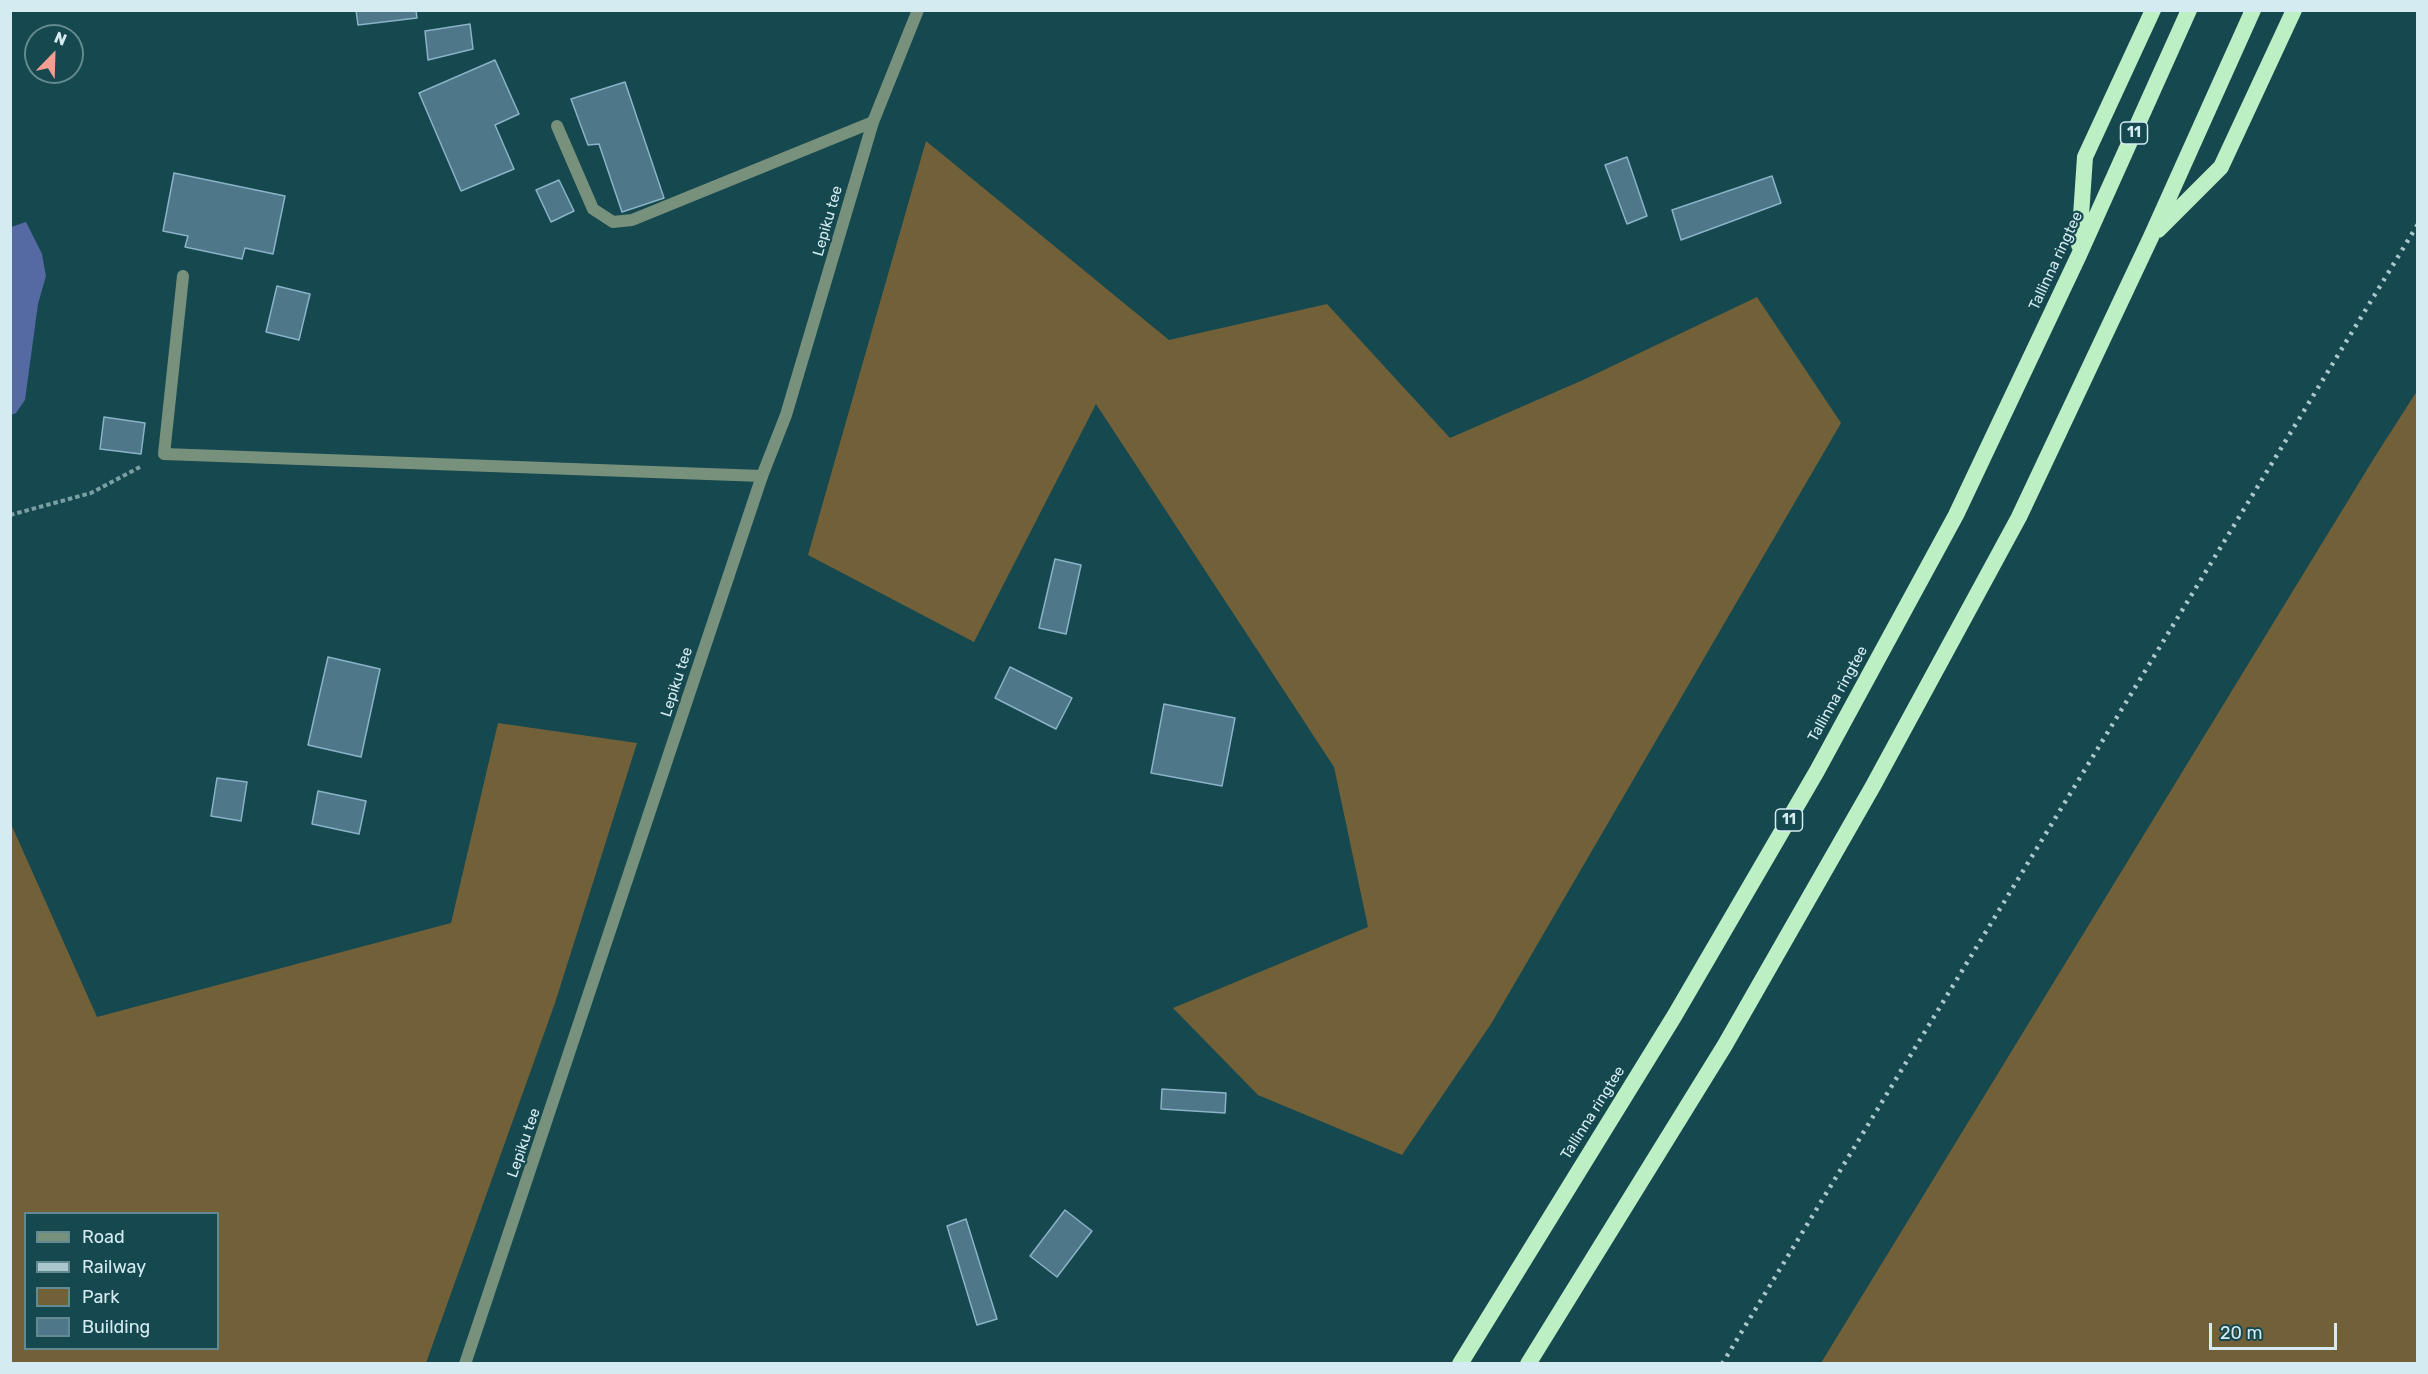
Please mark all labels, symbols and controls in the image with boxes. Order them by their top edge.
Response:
north arrow [24,24,84,84]
text: N [51,28,69,50]
road number: 11 [2120,122,2148,144]
street label: Lepiku tee [809,184,847,258]
street label: Tallinna ringtee [2025,209,2087,313]
street label: Tallinna ringtee [1804,643,1872,745]
street label: Lepiku tee [657,645,697,719]
road number: 11 [1776,809,1802,831]
street label: Tallinna ringtee [1557,1063,1629,1163]
street label: Lepiku tee [504,1106,544,1180]
legend [24,1212,219,1350]
text: Road [82,1226,125,1248]
text: Railway [82,1256,146,1278]
text: Park [82,1286,119,1308]
scale bar [2212,1311,2340,1349]
text: Building [82,1316,150,1338]
text: 20 m [2220,1322,2262,1344]

